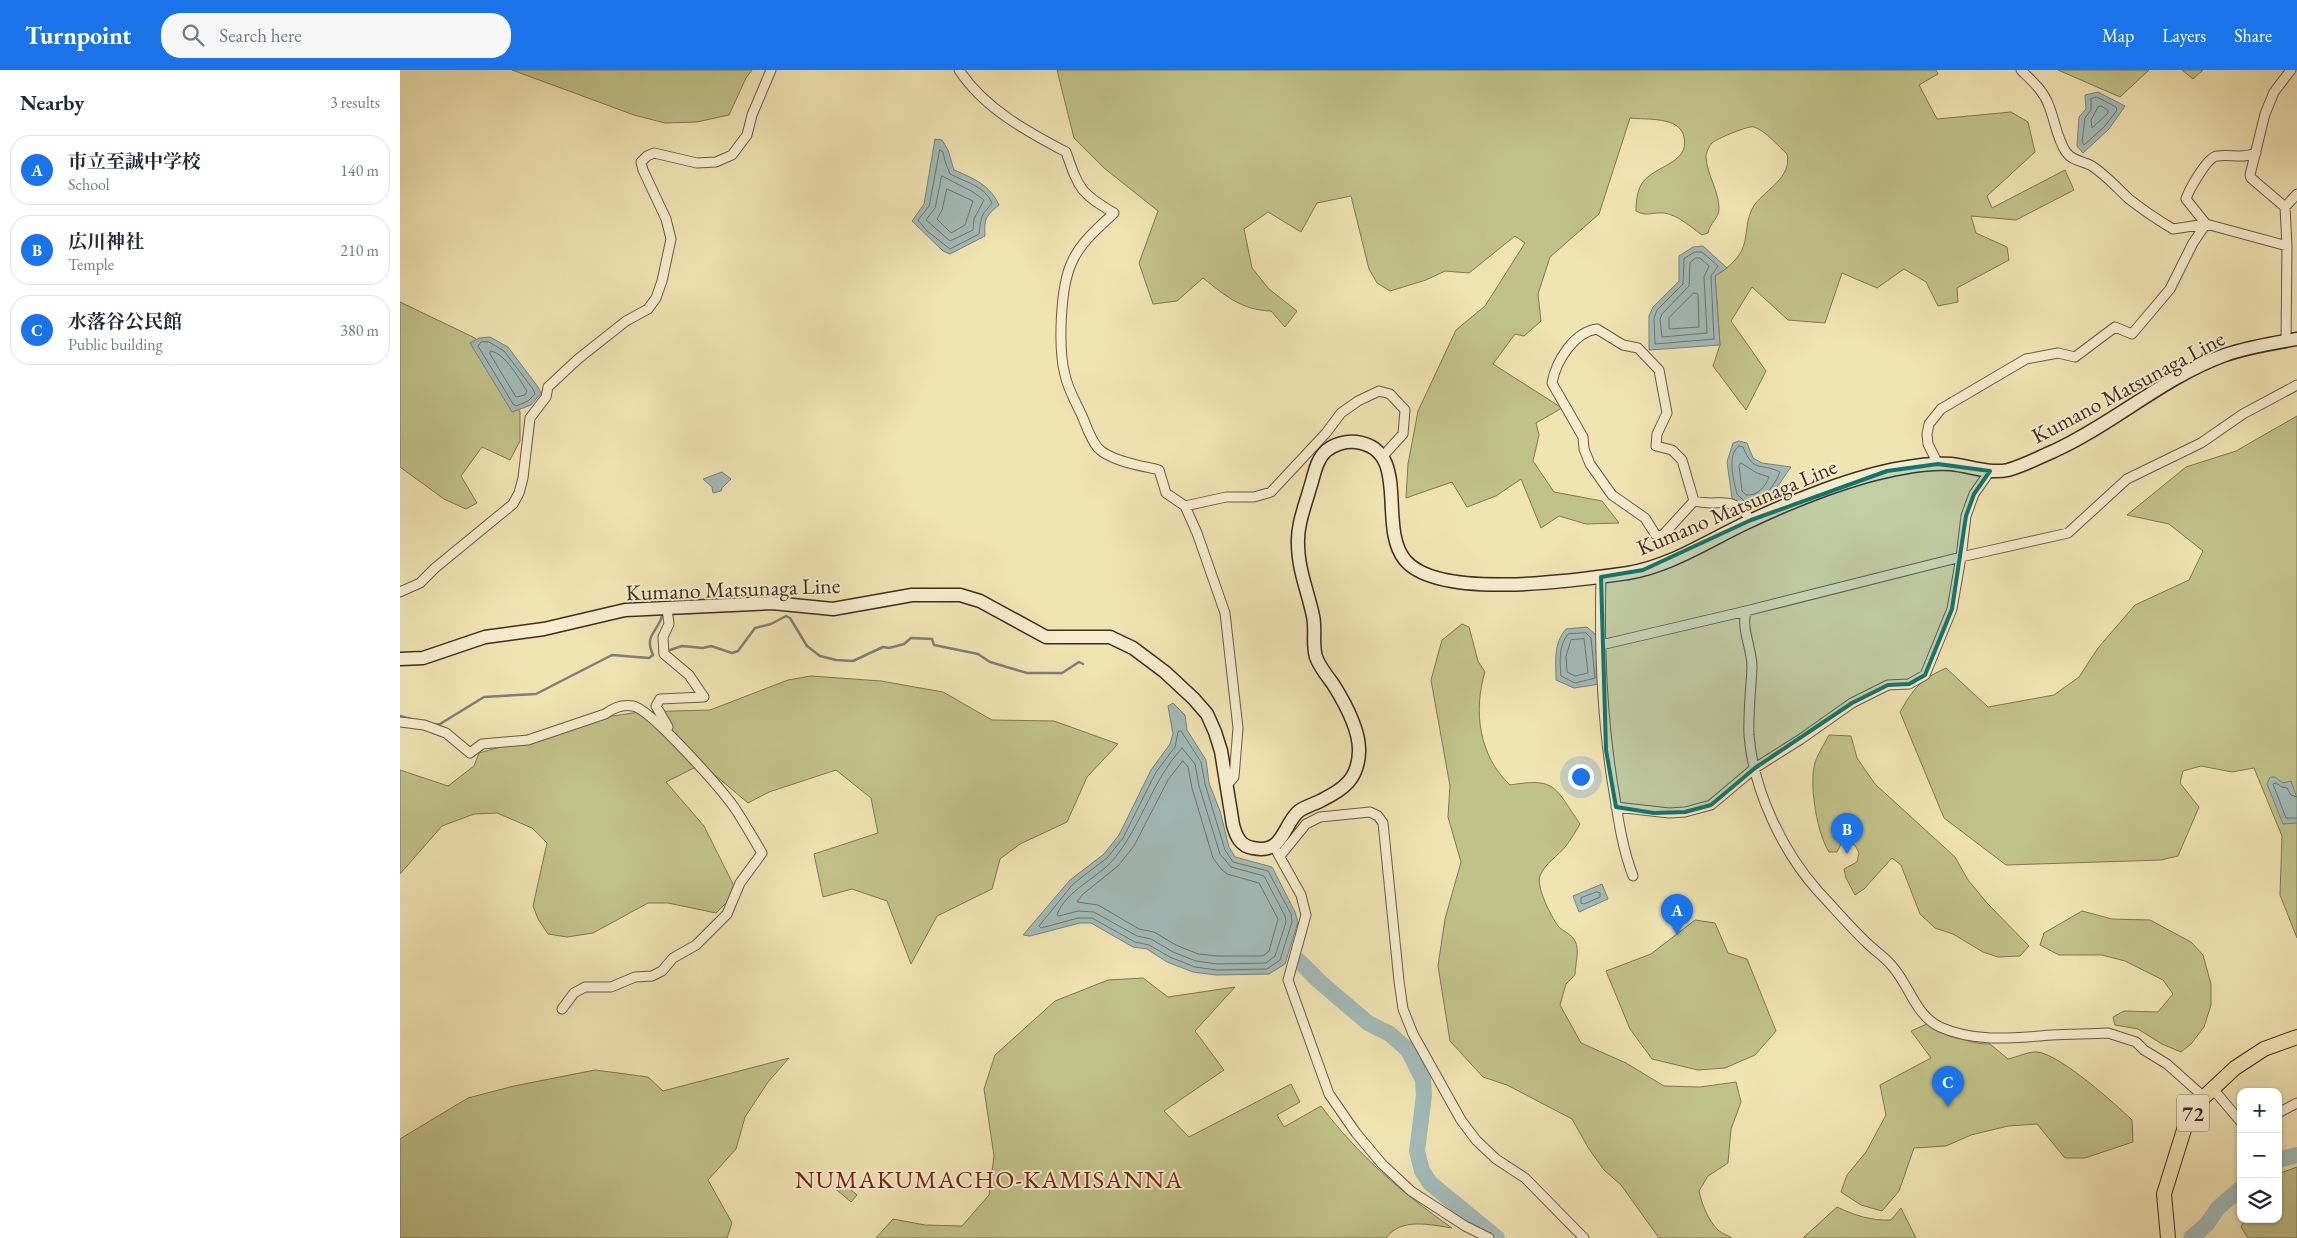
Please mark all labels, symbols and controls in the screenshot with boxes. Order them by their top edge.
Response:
search box [161,13,511,58]
text: Turnpoint [25,20,131,51]
icon: search [179,21,207,49]
text: Search here [219,23,302,48]
text: Map [2102,24,2134,47]
text: Layers [2162,24,2206,47]
text: Share [2234,24,2272,47]
text: Nearby [20,89,84,116]
text: 3 results [330,92,380,113]
text: 市立至誠中学校 [68,149,201,174]
text: A [31,160,43,181]
text: 140 m [340,160,379,181]
text: School [68,174,110,195]
text: 広川神社 [68,229,144,254]
text: B [32,240,42,261]
text: 210 m [340,240,379,261]
text: Temple [68,254,114,275]
text: 水落谷公民館 [68,309,182,334]
text: C [31,320,43,341]
text: 380 m [340,320,379,341]
street label: Kumano Matsunaga Line [2026,324,2230,450]
text: Public building [68,334,163,355]
street label: Kumano Matsunaga Line [1633,452,1842,562]
street label: Kumano Matsunaga Line [625,571,841,607]
your location [1568,764,1594,790]
pin: B [1831,813,1863,854]
pin: A [1661,894,1693,935]
pin: C [1932,1066,1964,1107]
map controls [2237,1088,2282,1223]
button: + [2237,1088,2282,1133]
road number: 72 [2177,1094,2209,1132]
button: − [2237,1133,2282,1178]
district label: NUMAKUMACHO-KAMISANNA [795,1163,1183,1195]
button: layers [2237,1178,2282,1223]

